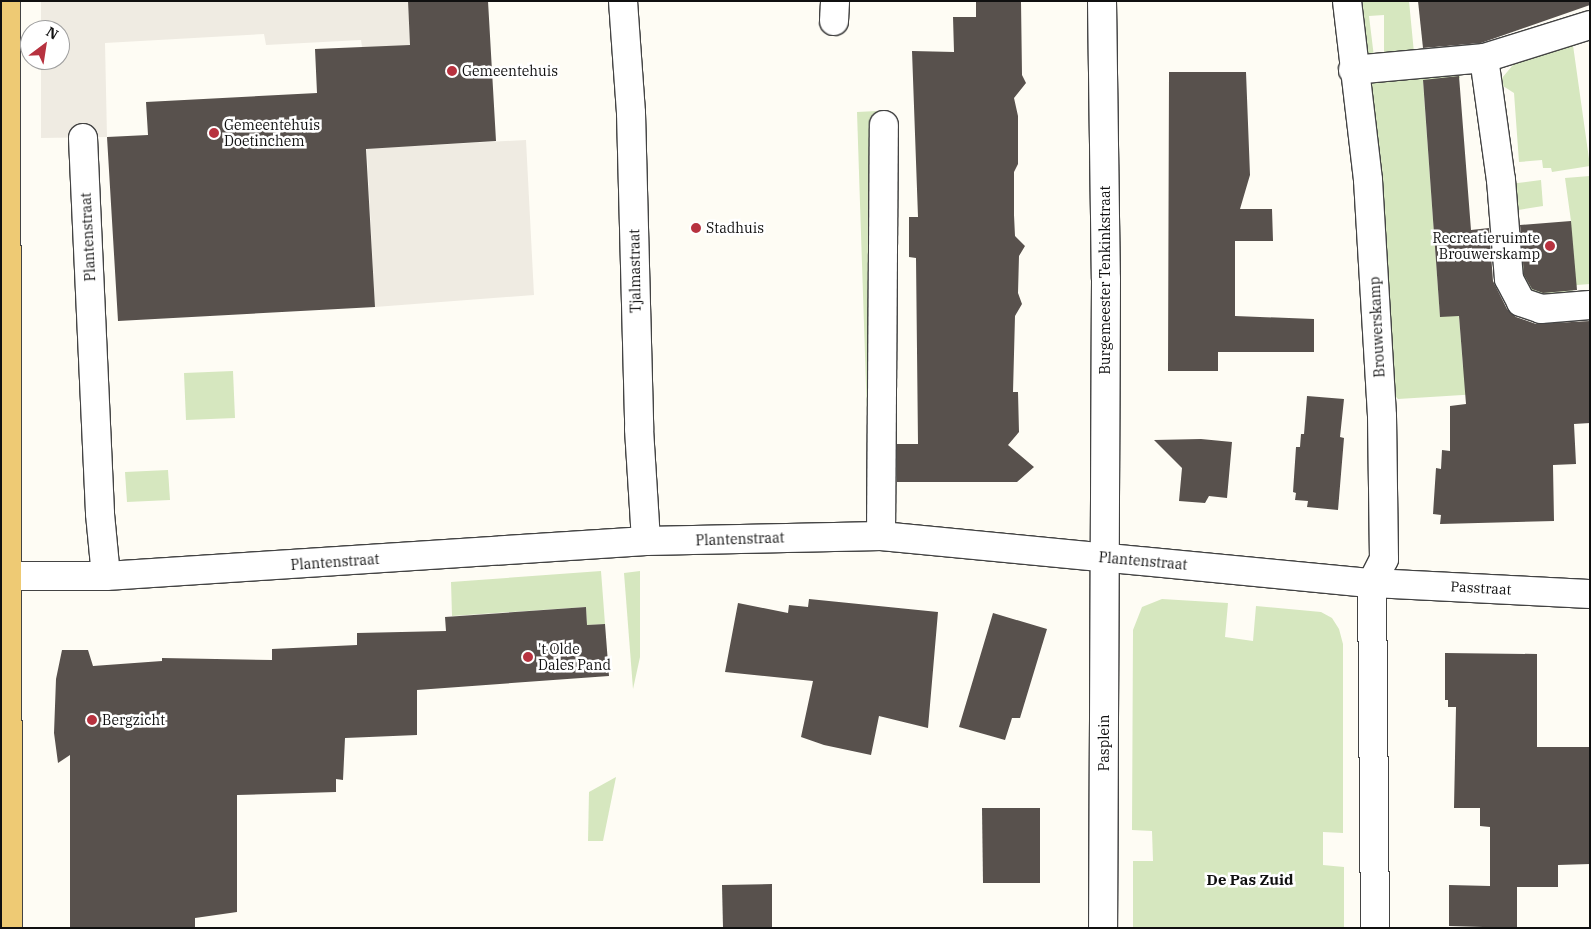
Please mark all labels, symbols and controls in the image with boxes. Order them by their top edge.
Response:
north arrow [20,20,70,70]
text: N [43,22,62,44]
place label: Gemeentehuis [462,63,558,79]
marker: Gemeentehuis [446,65,458,77]
place label: Gemeentehuis Doetinchem [224,117,320,150]
marker: Gemeentehuis Doetinchem [208,127,220,139]
street label: Burgemeester Tenkinkstraat [1097,186,1113,374]
street label: Plantenstraat [77,192,99,282]
place label: Stadhuis [706,220,764,236]
marker: Stadhuis [690,222,702,234]
street label: Tjalmastraat [626,229,644,313]
place label: Recreatieruimte Brouwerskamp [1433,230,1540,262]
marker: Recreatieruimte Brouwerskamp [1544,240,1556,252]
street label: Brouwerskamp [1366,276,1388,378]
street label: Plantenstraat [695,529,785,549]
street label: Plantenstraat [1098,549,1188,573]
street label: Plantenstraat [290,551,380,573]
street label: Passtraat [1450,578,1512,598]
place label: 't Olde Dales Pand [538,641,611,674]
marker: 't Olde Dales Pand [522,651,534,663]
place label: Bergzicht [102,712,165,728]
marker: Bergzicht [86,714,98,726]
street label: Pasplein [1096,715,1112,771]
district label: De Pas Zuid [1207,871,1293,889]

